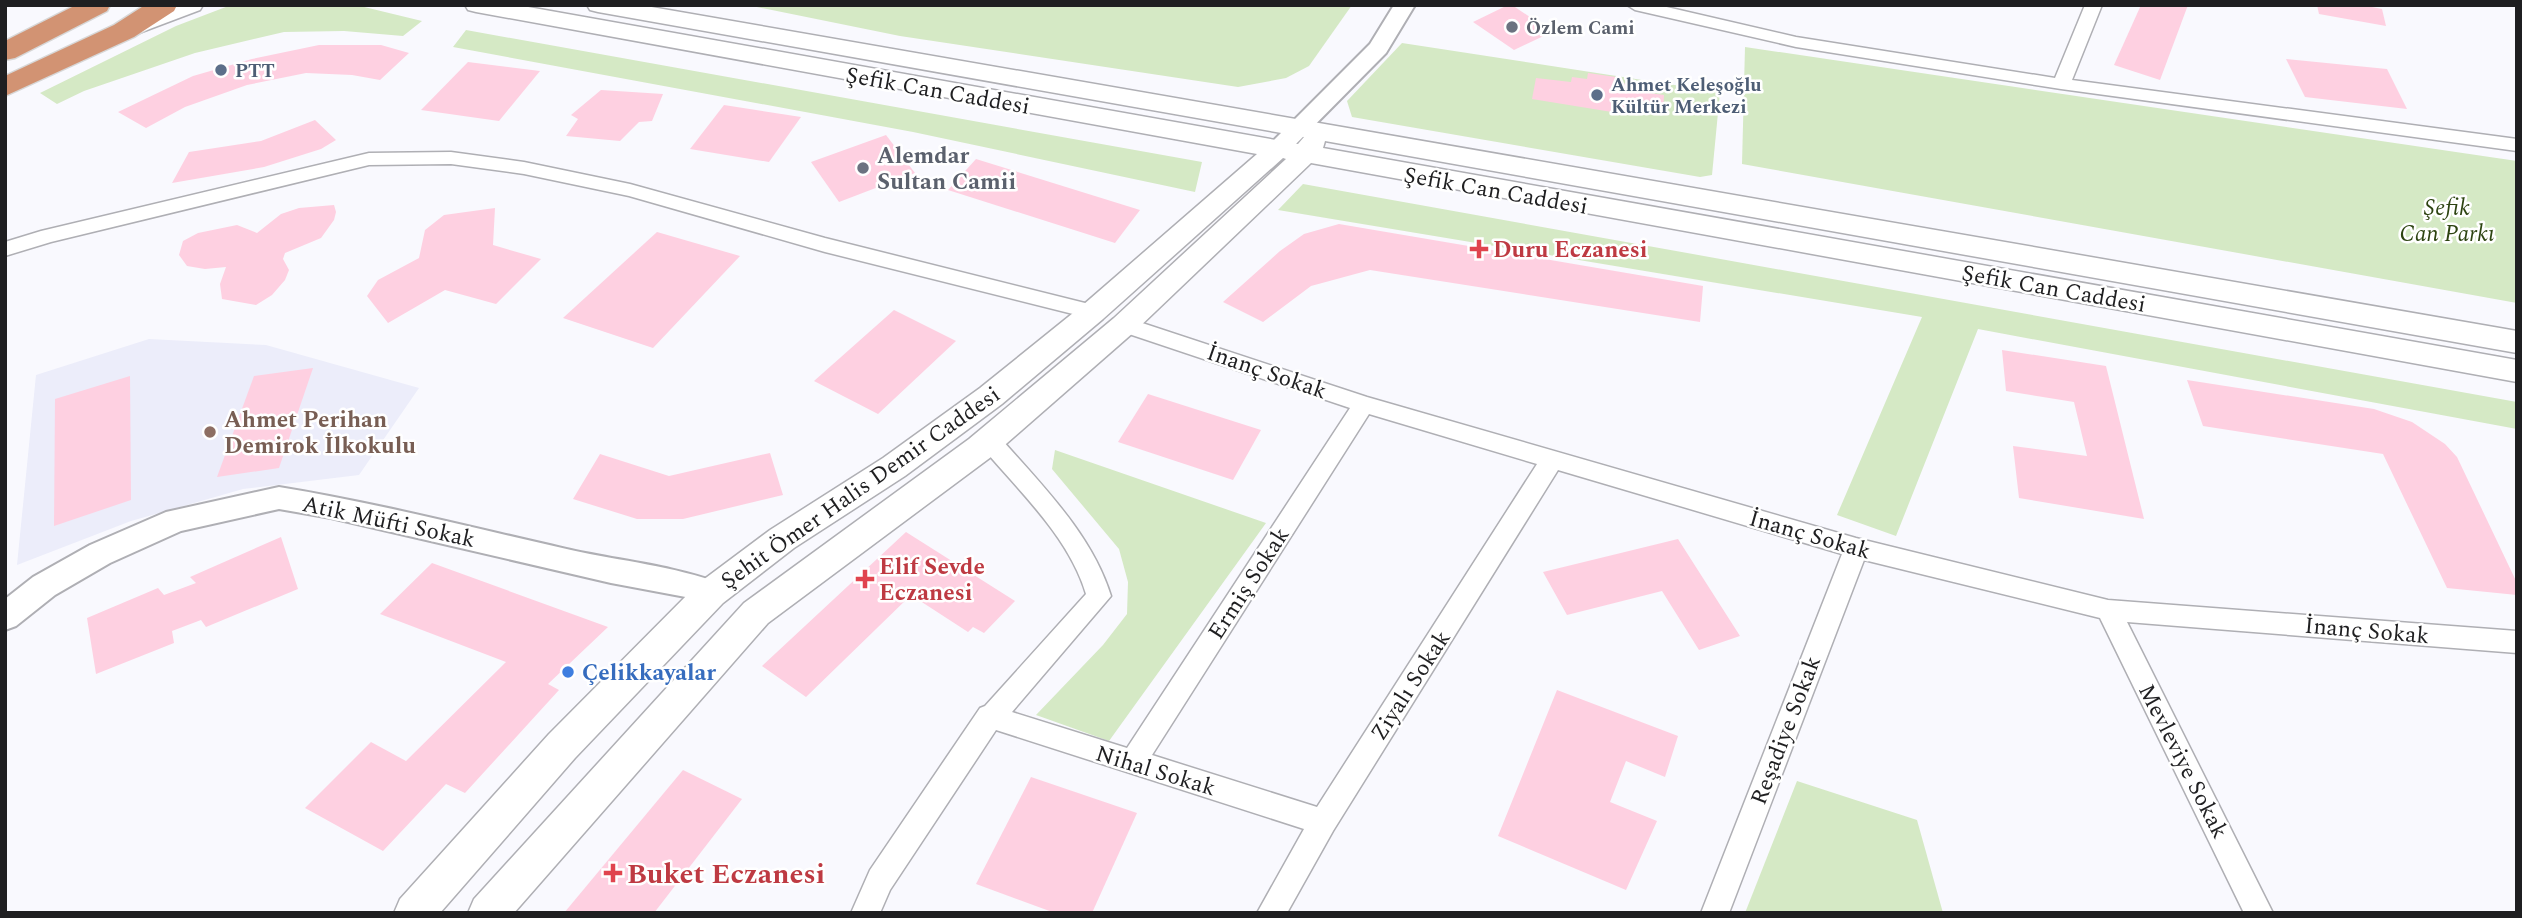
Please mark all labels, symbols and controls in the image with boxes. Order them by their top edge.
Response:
place label: Özlem Cami [1526,14,1635,43]
marker: Özlem Cami [1504,19,1520,35]
place label: PTT [235,57,275,86]
street label: Şefik Can Caddesi [843,58,1033,125]
marker: PTT [213,62,229,78]
place label: Ahmet Keleşoğlu Kültür Merkezi [1611,71,1762,122]
marker: Ahmet Keleşoğlu Kültür Merkezi [1589,87,1605,103]
place label: Alemdar Sultan Camii [877,139,1016,200]
street label: Şefik Can Caddesi [1401,158,1591,225]
marker: Alemdar Sultan Camii [855,160,871,176]
park label: Şefik Can Parkı [2399,191,2495,252]
place label: Duru Eczanesi [1493,233,1648,268]
marker: Duru Eczanesi [1471,241,1487,257]
street label: Şefik Can Caddesi [1959,256,2149,323]
street label: İnanç Sokak [1202,335,1332,409]
street label: Şehit Ömer Halis Demir Caddesi [714,378,1008,599]
place label: Ahmet Perihan Demirok İlkokulu [224,403,416,464]
marker: Ahmet Perihan Demirok İlkokulu [202,424,218,440]
street label: Atik Müfti Sokak [299,487,479,558]
street label: İnanç Sokak [1745,501,1875,570]
street label: Ermiş Sokak [1200,520,1299,647]
place label: Elif Sevde Eczanesi [879,550,985,611]
marker: Elif Sevde Eczanesi [857,571,873,587]
street label: İnanç Sokak [2303,609,2431,654]
street label: Ziyalı Sokak [1362,624,1460,748]
street label: Reşadiye Sokak [1742,651,1831,810]
place label: Çelikkayalar [582,656,716,691]
marker: Çelikkayalar [560,664,576,680]
street label: Mevleviye Sokak [2129,678,2237,845]
street label: Nihal Sokak [1091,737,1220,806]
place label: Buket Eczanesi [627,853,825,896]
marker: Buket Eczanesi [605,865,621,881]

